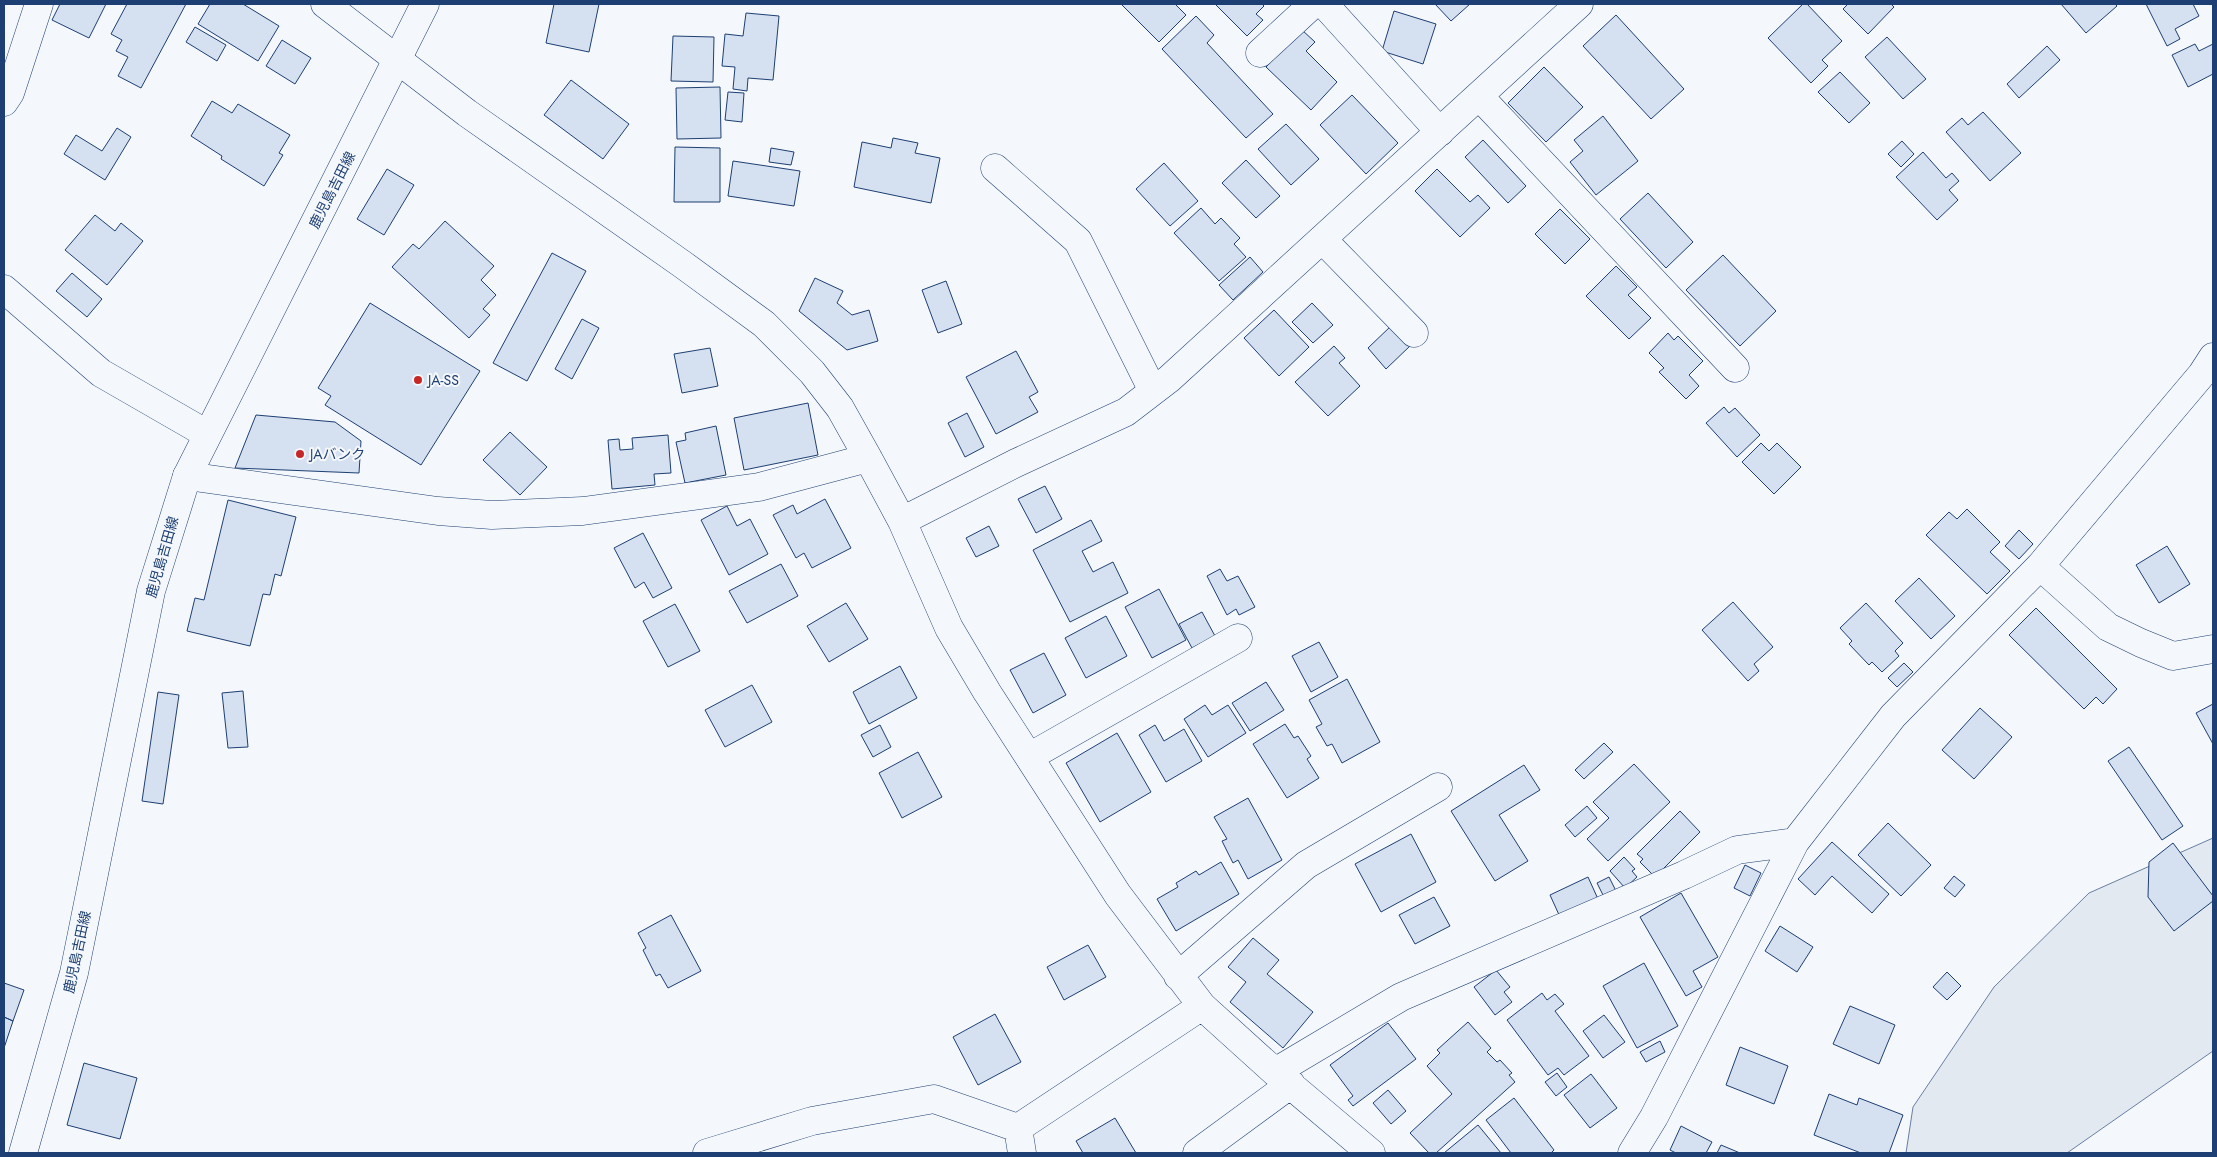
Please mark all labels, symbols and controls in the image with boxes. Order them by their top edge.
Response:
street label: 鹿児島吉田線 [304,148,360,232]
place label: JA-SS [426,370,459,390]
marker: JA-SS [412,374,424,386]
place label: JAバンク [308,444,365,464]
marker: JAバンク [294,448,306,460]
street label: 鹿児島吉田線 [141,514,183,600]
street label: 鹿児島吉田線 [58,909,96,995]

